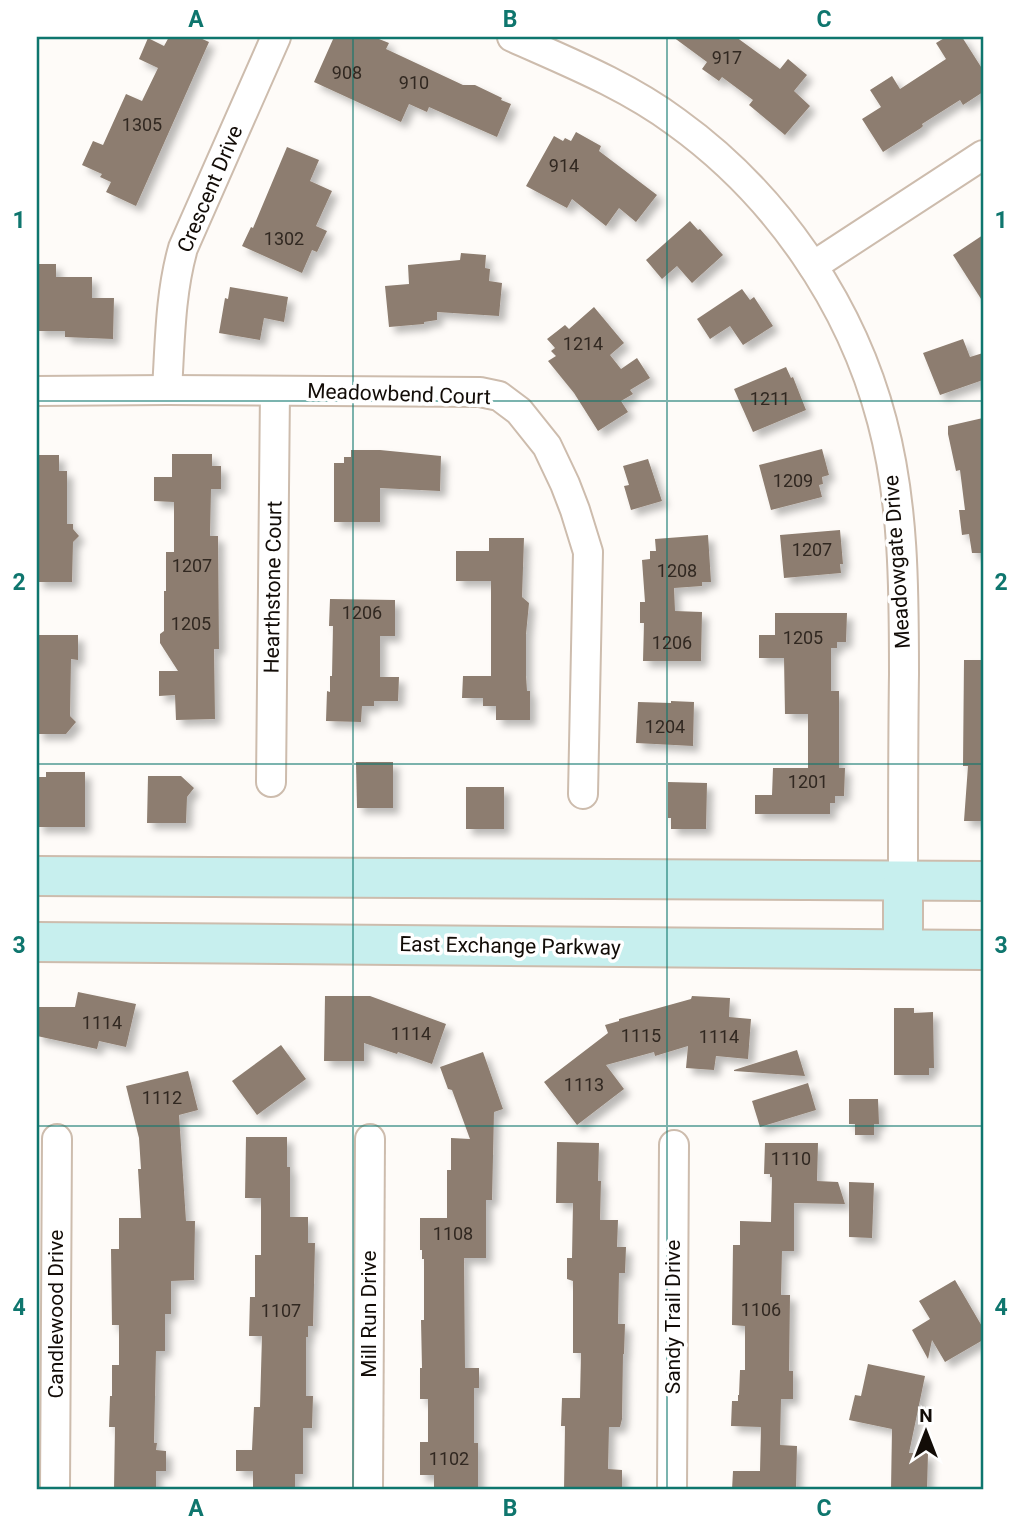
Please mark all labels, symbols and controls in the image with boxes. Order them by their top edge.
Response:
text: A [188,6,204,33]
text: B [503,6,517,33]
text: C [816,6,832,33]
house number: 917 [712,47,742,68]
house number: 908 [332,62,362,83]
house number: 910 [399,72,429,93]
house number: 1305 [122,114,162,135]
street label: Crescent Drive [172,122,248,256]
house number: 914 [549,155,579,176]
text: 1 [12,207,26,234]
text: 1 [994,207,1008,234]
house number: 1302 [264,228,304,249]
house number: 1214 [563,333,603,354]
street label: Meadowbend Court [307,379,491,409]
house number: 1211 [750,388,790,409]
house number: 1209 [773,470,813,491]
street label: Meadowgate Drive [879,474,915,650]
street label: Hearthstone Court [259,500,287,674]
house number: 1207 [792,539,832,560]
house number: 1207 [172,555,212,576]
house number: 1208 [657,560,697,581]
text: 2 [12,569,26,596]
text: 2 [994,569,1008,596]
house number: 1206 [342,602,382,623]
house number: 1205 [171,613,211,634]
house number: 1205 [783,627,823,648]
house number: 1206 [652,632,692,653]
house number: 1204 [645,716,685,737]
house number: 1201 [788,771,828,792]
text: 3 [12,932,26,959]
street label: East Exchange Parkway [399,932,621,960]
text: 3 [994,932,1008,959]
house number: 1114 [82,1012,122,1033]
house number: 1114 [391,1023,431,1044]
house number: 1115 [621,1025,661,1046]
house number: 1114 [699,1026,739,1047]
house number: 1113 [564,1074,604,1095]
house number: 1112 [142,1087,182,1108]
house number: 1110 [771,1148,811,1169]
house number: 1108 [433,1223,473,1244]
street label: Candlewood Drive [44,1230,68,1398]
street label: Sandy Trail Drive [661,1240,685,1394]
street label: Mill Run Drive [357,1250,381,1378]
text: 4 [12,1294,26,1321]
text: 4 [994,1294,1008,1321]
house number: 1106 [741,1299,781,1320]
house number: 1107 [261,1300,301,1321]
north arrow [890,1398,960,1468]
text: N [919,1404,933,1427]
house number: 1102 [429,1448,469,1469]
text: A [188,1495,204,1522]
text: B [503,1495,517,1522]
text: C [816,1495,832,1522]

